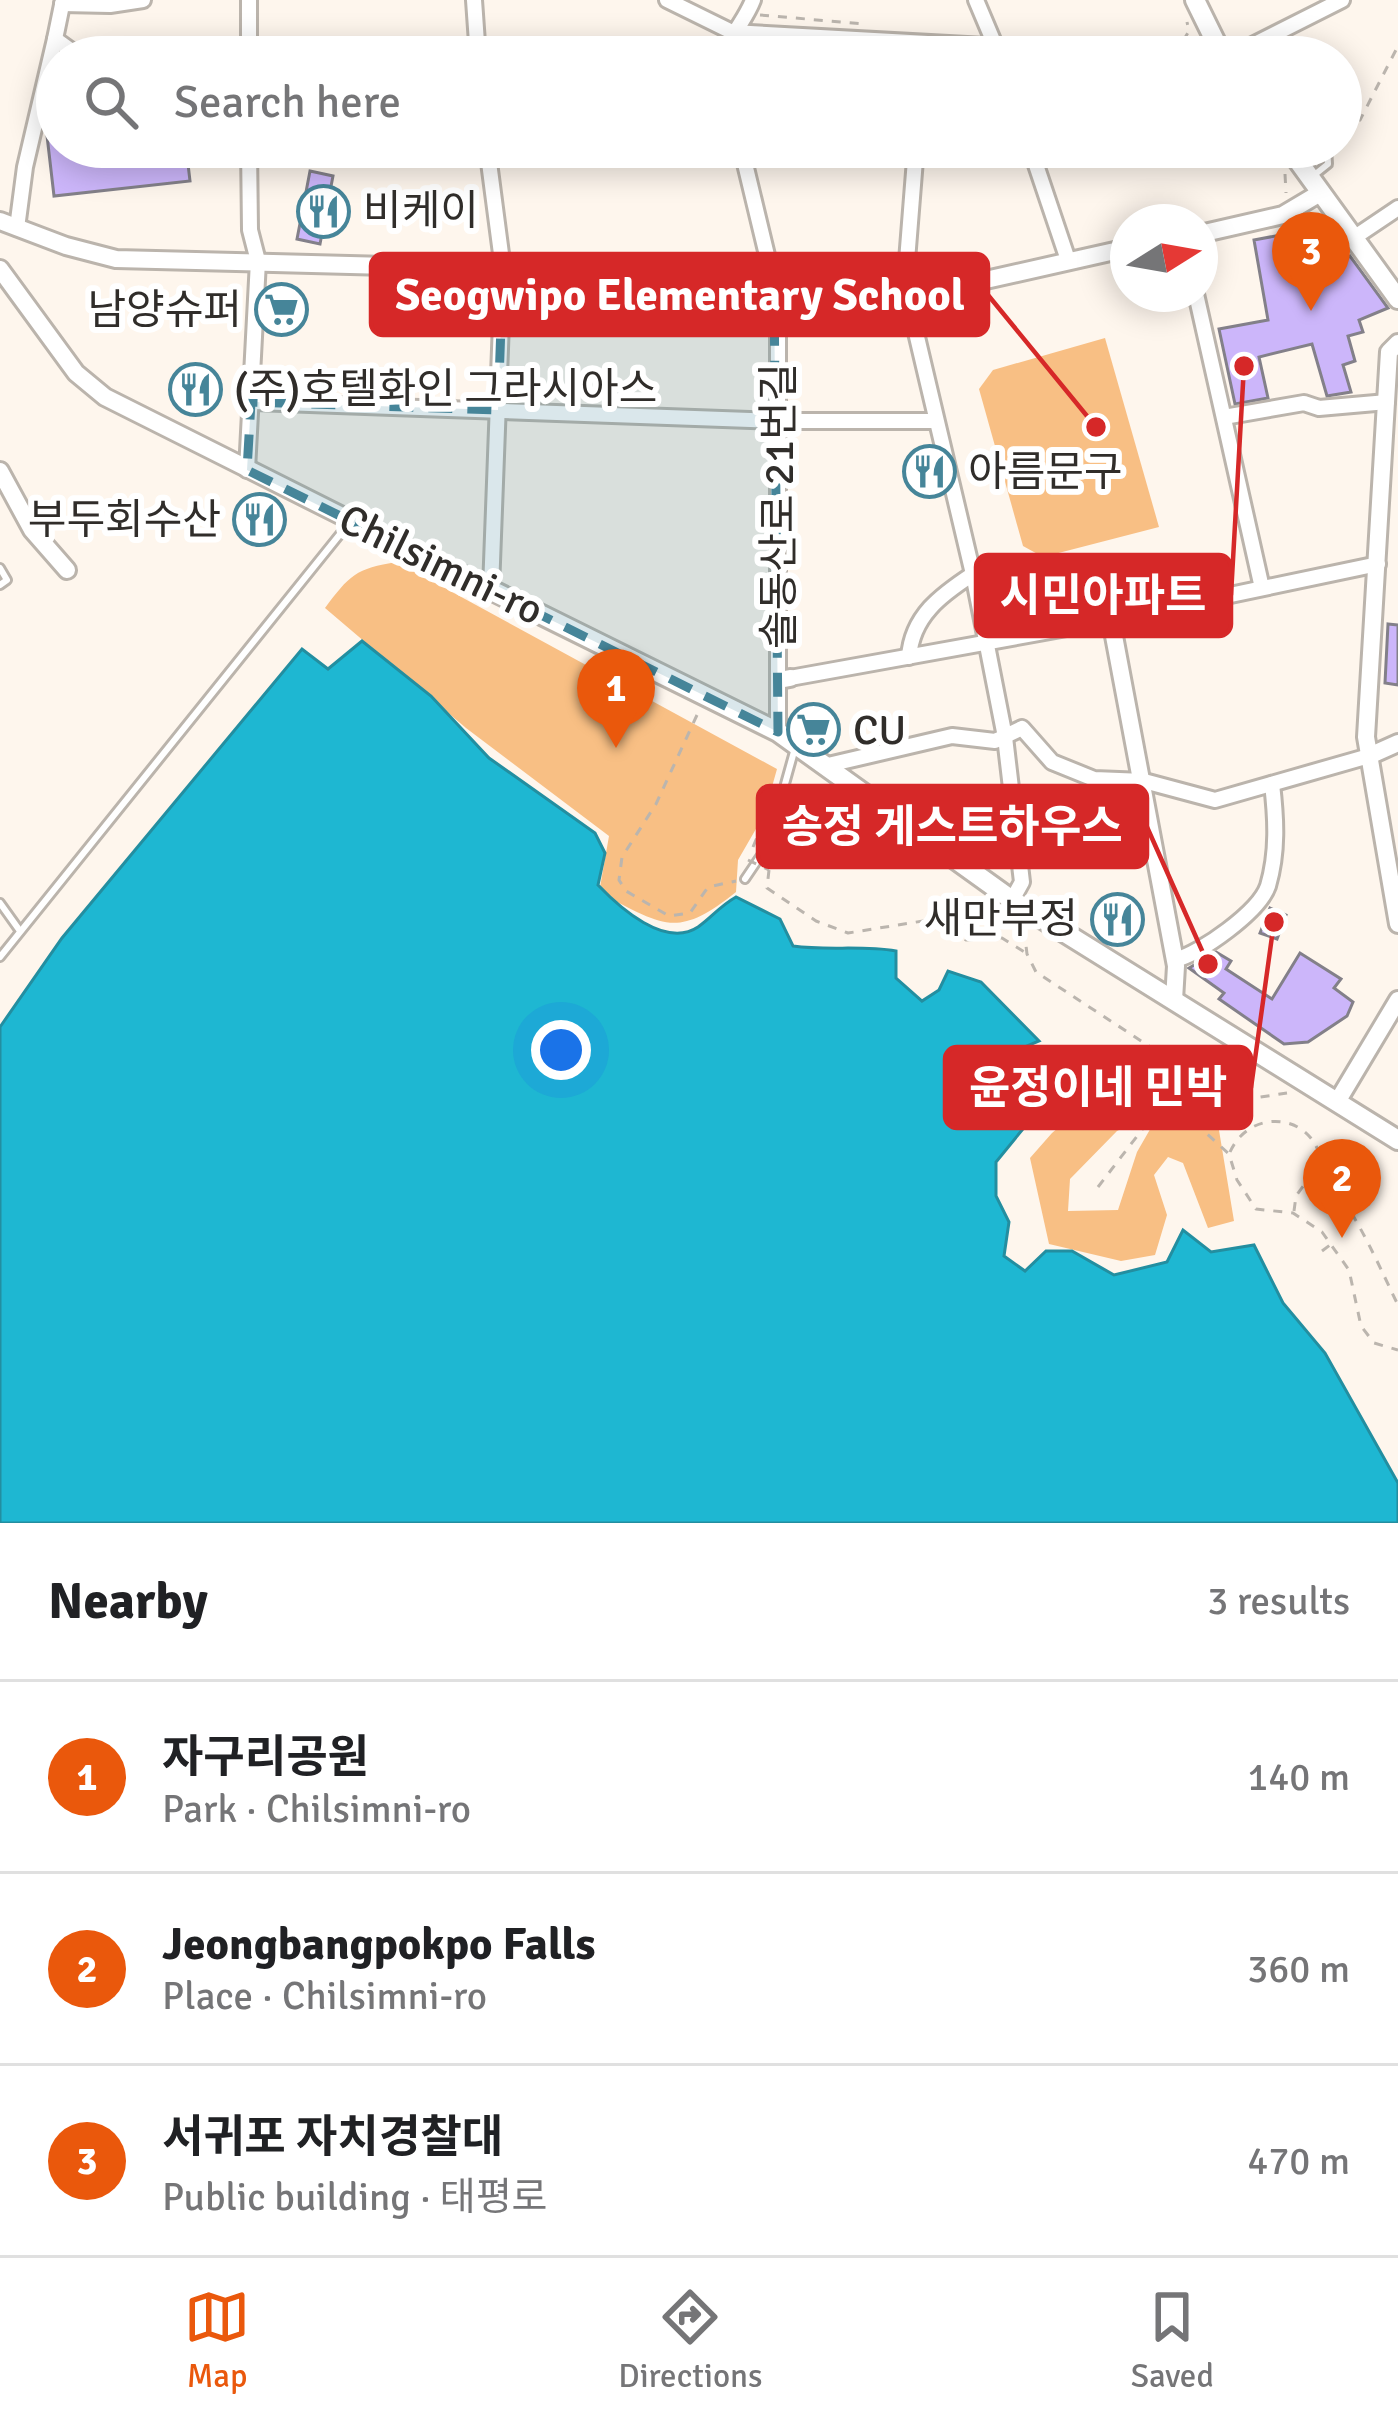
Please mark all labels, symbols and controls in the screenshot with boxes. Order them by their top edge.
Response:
search box [36,36,1362,168]
icon: search [78,69,144,135]
text: Search here [174,75,401,130]
restaurant icon: 비케이 [296,183,352,239]
place label: 비케이 [363,186,479,237]
north arrow [1110,204,1218,312]
pin: 3 [1272,212,1350,311]
callout: Seogwipo Elementary School [371,254,988,335]
text: Seogwipo Elementary School [395,268,965,323]
supermarket icon: 남양슈퍼 [253,282,309,338]
place label: 남양슈퍼 [87,285,242,336]
restaurant icon: (주)호텔화인 그라시아스 [167,361,223,417]
street label: 솔동산로 21번길 [754,363,805,649]
place label: (주)호텔화인 그라시아스 [234,364,658,415]
restaurant icon: 아름문구 [901,444,957,500]
place label: 아름문구 [968,447,1123,498]
restaurant icon: 부두회수산 [232,492,288,548]
street label: Chilsimni-ro [331,494,551,636]
place label: 부두회수산 [28,495,221,546]
callout: 시민아파트 [976,555,1231,636]
text: 시민아파트 [999,569,1207,624]
pin: 1 [577,649,655,748]
supermarket icon: CU [786,702,842,758]
place label: CU [853,705,906,756]
callout: 송정 게스트하우스 [758,786,1147,867]
text: 송정 게스트하우스 [781,800,1123,855]
restaurant icon: 새만부정 [1089,891,1145,947]
place label: 새만부정 [923,894,1078,945]
your location [531,1020,591,1080]
callout: 윤정이네 민박 [945,1047,1251,1128]
text: 윤정이네 민박 [969,1061,1227,1116]
pin: 2 [1303,1139,1381,1238]
text: Nearby [48,1570,208,1633]
text: 3 results [1207,1577,1350,1625]
text: 자구리공원 [162,1730,369,1785]
text: 1 [76,1753,98,1801]
text: 140 m [1247,1753,1350,1801]
text: Park · Chilsimni-ro [162,1785,471,1833]
text: Jeongbangpokpo Falls [162,1917,596,1972]
text: 2 [76,1945,98,1993]
text: 360 m [1247,1945,1350,1993]
text: Place · Chilsimni-ro [162,1972,487,2020]
text: 서귀포 자치경찰대 [162,2110,503,2165]
text: 3 [76,2137,98,2185]
text: 470 m [1247,2137,1350,2185]
text: Public building · 태평로 [162,2173,548,2221]
tab: Map [184,2284,250,2397]
tab: Directions [618,2284,763,2397]
tab: Saved [1131,2284,1214,2397]

